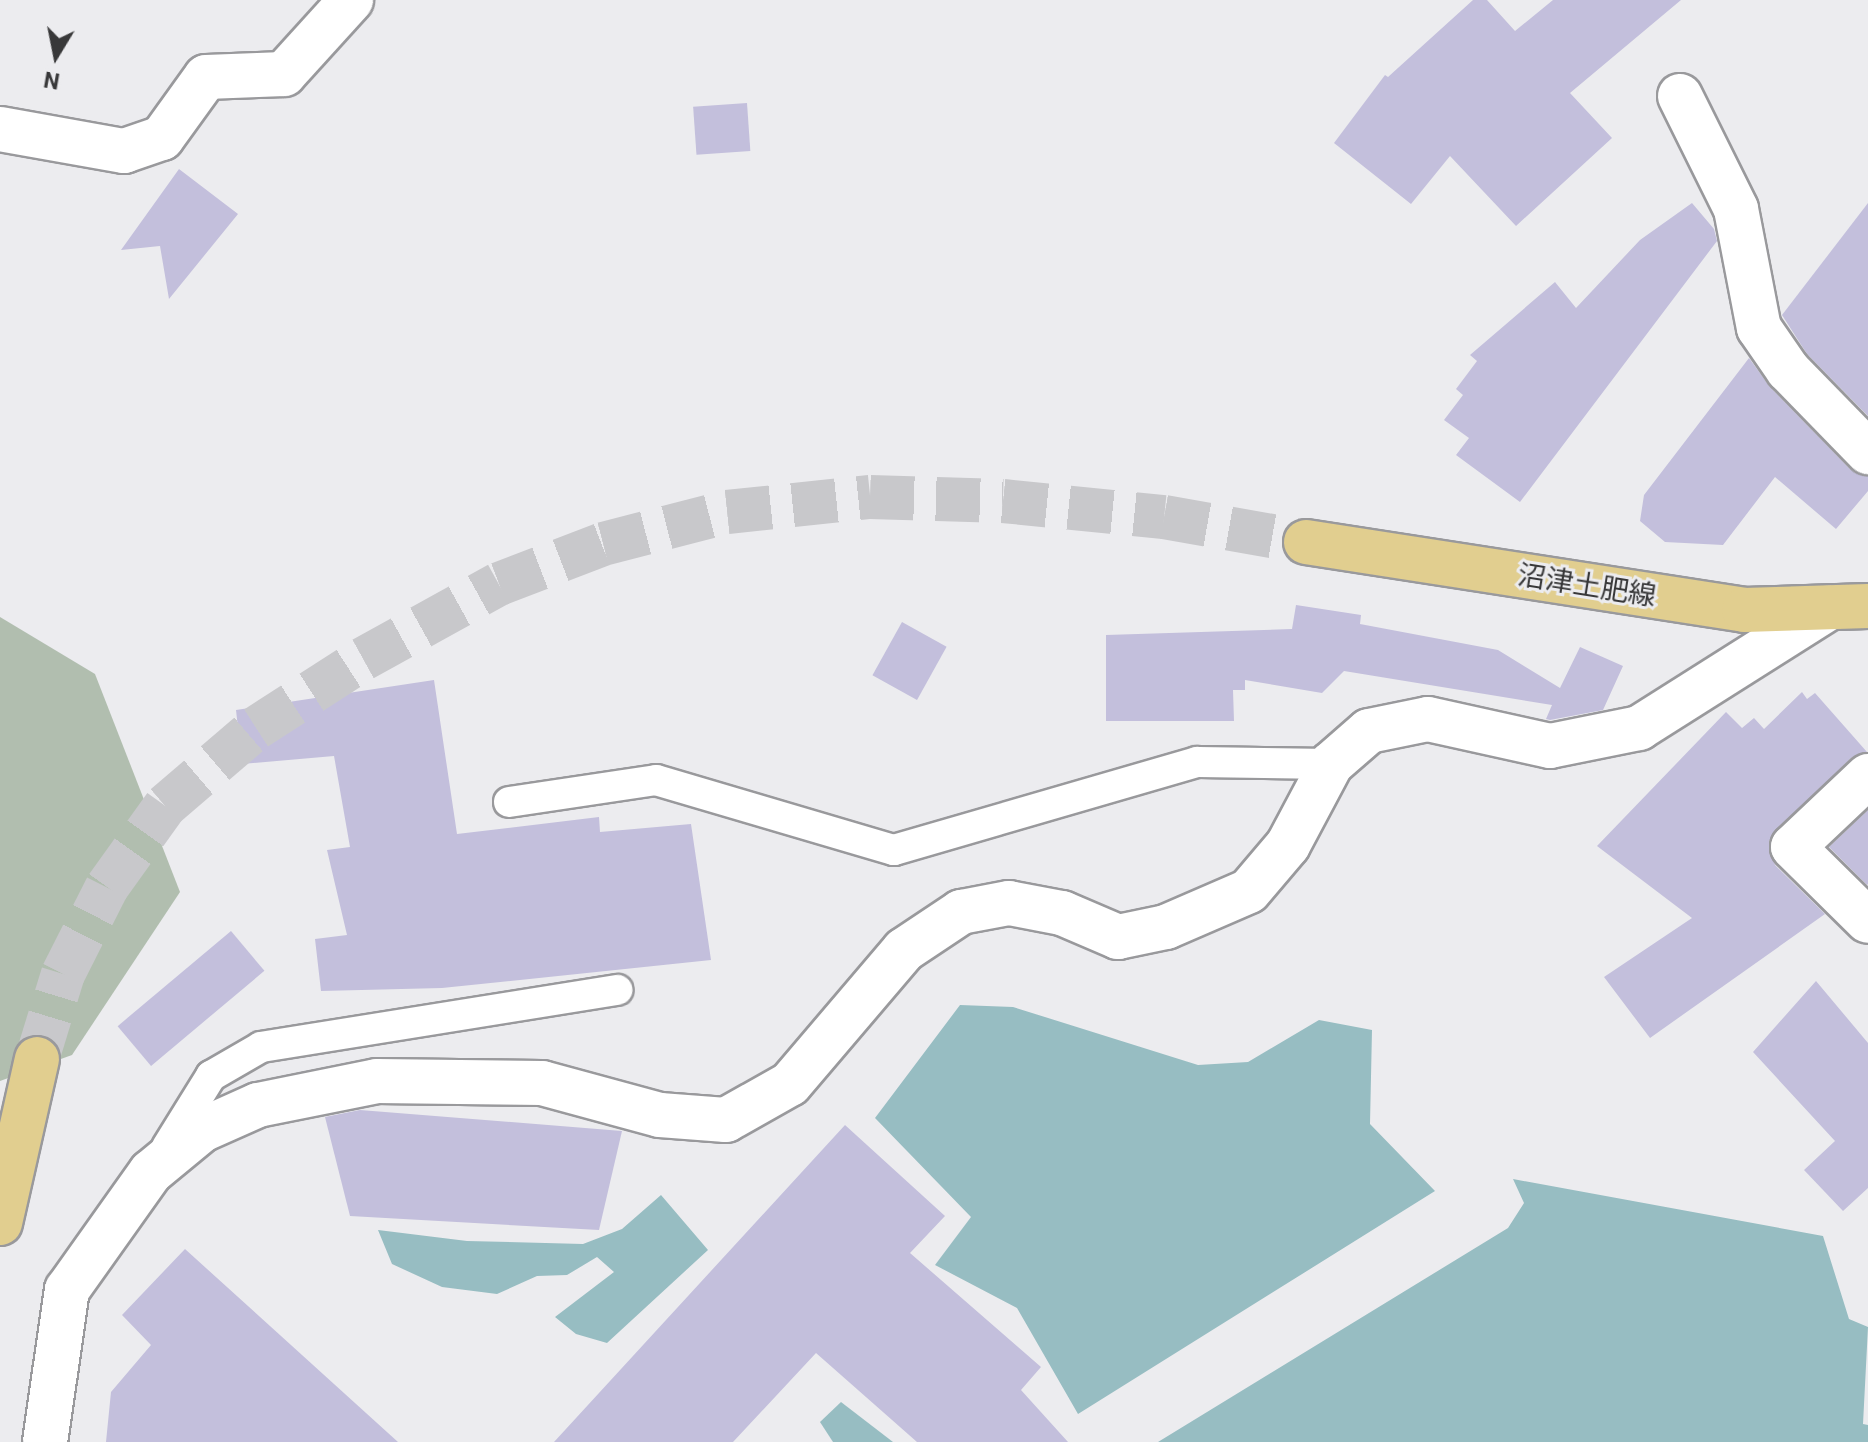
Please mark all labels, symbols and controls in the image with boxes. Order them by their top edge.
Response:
north arrow [16,16,96,96]
text: N [42,66,62,94]
street label: 沼津土肥線 [1515,558,1659,614]

